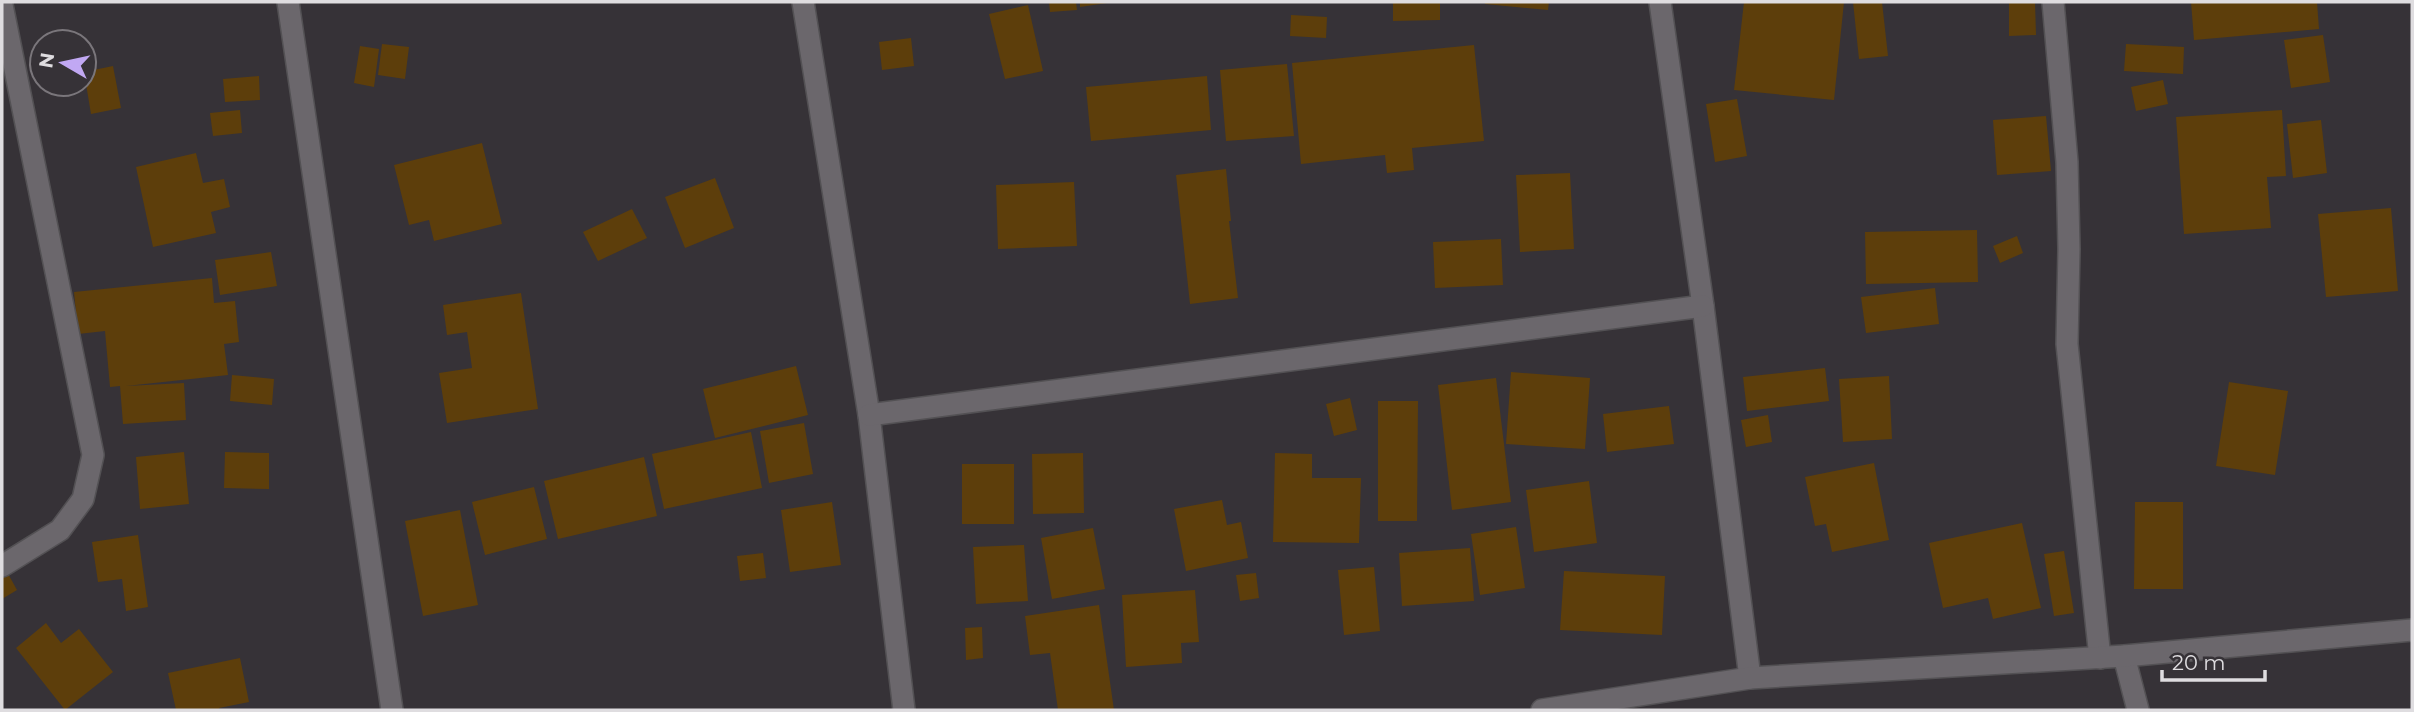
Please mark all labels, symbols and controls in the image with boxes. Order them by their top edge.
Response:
north arrow [28,28,98,98]
text: N [34,51,59,70]
scale bar [2162,638,2265,682]
text: 20 m [2172,650,2226,675]

